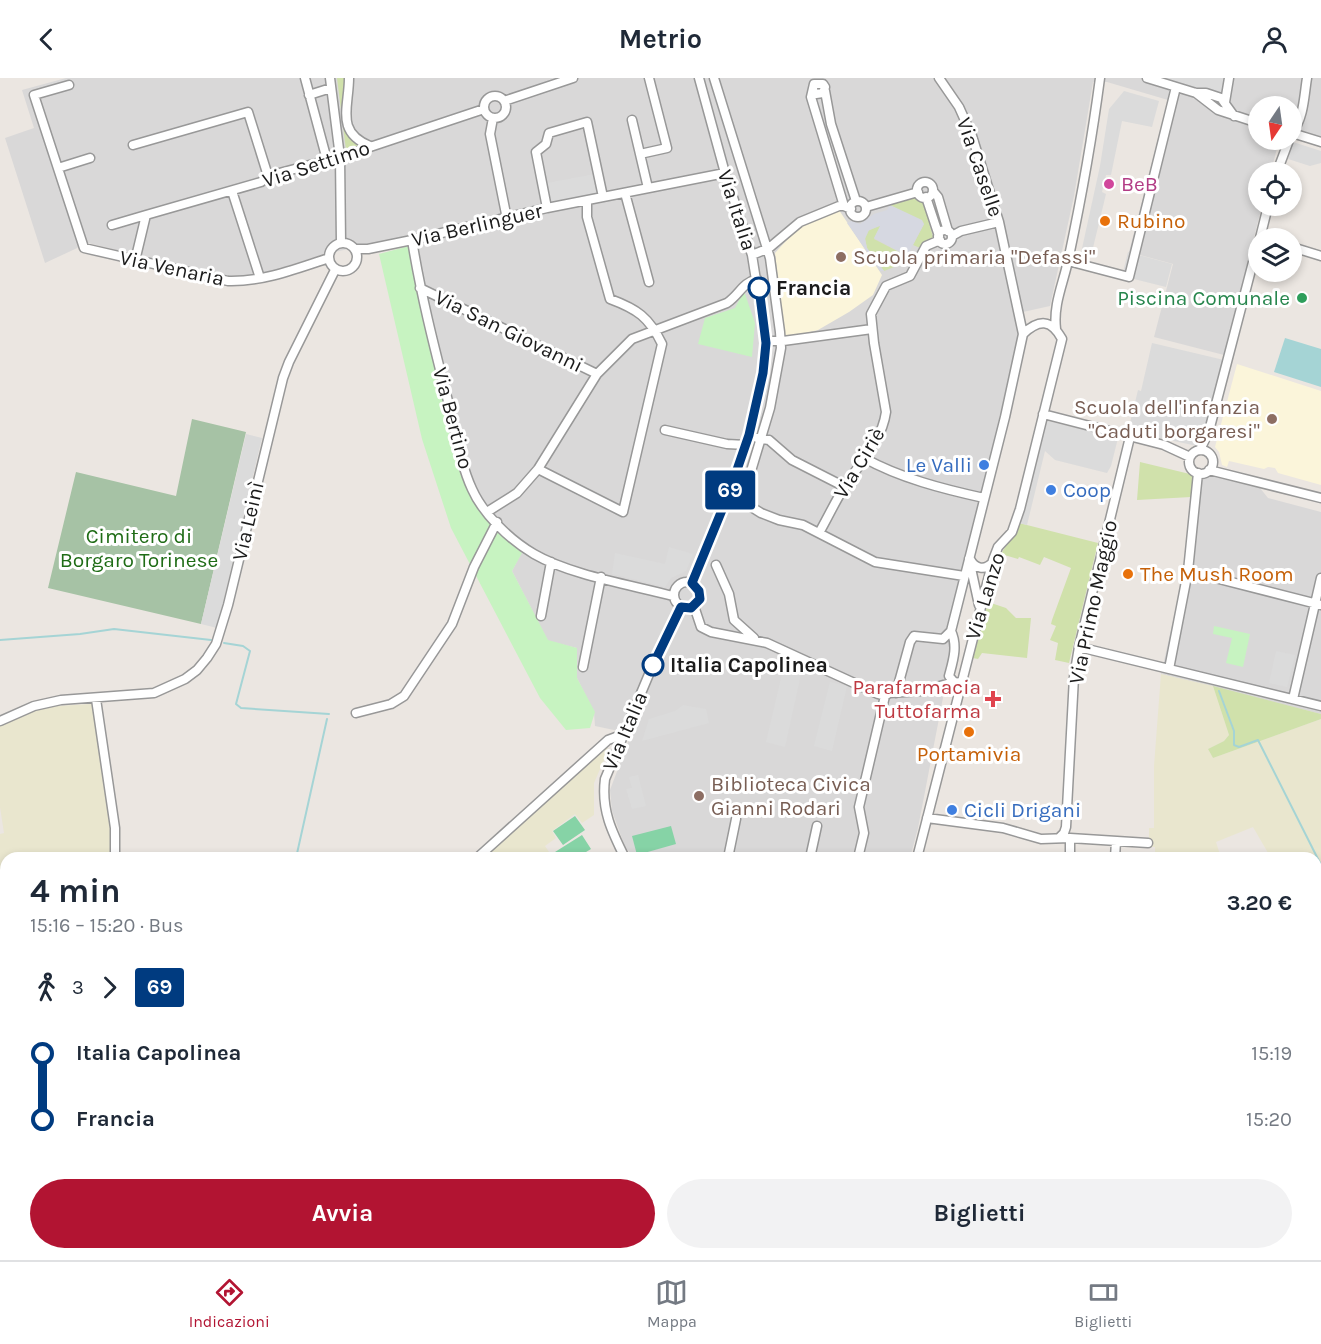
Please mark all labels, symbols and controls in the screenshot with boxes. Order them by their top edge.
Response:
icon: back [30,23,63,56]
text: Metrio [619,23,702,55]
icon: person [1258,23,1291,56]
north arrow [1248,96,1302,150]
map controls [1248,96,1302,282]
street label: Via Caselle [952,114,1008,220]
street label: Via Settimo [259,135,373,193]
button: locate [1248,162,1302,216]
street label: Via Italia [713,167,761,253]
place label: BeB [1121,172,1158,196]
marker: BeB [1102,177,1116,191]
street label: Via Berlinguer [409,198,545,252]
place label: Rubino [1117,209,1185,233]
marker: Rubino [1098,214,1112,228]
button: layers [1248,228,1302,282]
street label: Via Venaria [118,245,226,291]
place label: Scuola primaria "Defassi" [853,245,1095,269]
marker: Scuola primaria "Defassi" [834,250,848,264]
place label: Francia [776,276,851,300]
marker: Francia [748,277,770,299]
street label: Via San Giovanni [431,285,587,377]
place label: Piscina Comunale [1117,286,1290,310]
marker: Piscina Comunale [1295,291,1309,305]
street label: Via Bertino [428,364,478,472]
place label: Scuola dell'infanzia "Caduti borgaresi" [1074,395,1260,443]
marker: Scuola dell'infanzia "Caduti borgaresi" [1265,412,1279,426]
street label: Via Ciriè [829,423,889,503]
place label: Le Valli [906,453,972,477]
marker: Le Valli [977,458,991,472]
line badge: 69 [703,470,757,510]
text: 69 [717,478,743,502]
place label: Coop [1063,478,1111,502]
street label: Via Leinì [227,479,269,563]
marker: Coop [1044,483,1058,497]
street label: Via Primo Maggio [1064,518,1122,686]
park label: Cimitero di Borgaro Torinese [60,524,218,572]
street label: Via Lanzo [960,549,1010,643]
place label: The Mush Room [1140,562,1294,586]
marker: The Mush Room [1121,567,1135,581]
place label: Italia Capolinea [670,653,828,677]
marker: Italia Capolinea [642,654,664,676]
place label: Parafarmacia Tuttofarma [852,675,981,723]
street label: Via Italia [598,688,652,774]
marker: Parafarmacia Tuttofarma [986,692,1000,706]
marker: Portamivia [962,725,976,739]
place label: Portamivia [917,742,1021,766]
place label: Biblioteca Civica Gianni Rodari [711,772,871,820]
marker: Biblioteca Civica Gianni Rodari [692,789,706,803]
place label: Cicli Drigani [964,798,1081,822]
marker: Cicli Drigani [945,803,959,817]
text: 4 min [30,872,121,910]
text: 3.20 € [1227,890,1292,916]
text: 15:16 – 15:20 · Bus [30,914,184,937]
icon: walk [30,971,63,1004]
icon: forward [93,971,126,1004]
text: 69 [147,975,172,999]
text: 3 [72,976,84,999]
text: Italia Capolinea [76,1040,241,1066]
text: 15:19 [1251,1042,1292,1065]
text: Francia [76,1106,155,1132]
text: 15:20 [1246,1108,1292,1131]
button: Avvia [30,1179,655,1248]
button: Biglietti [667,1179,1292,1248]
tab: Indicazioni [189,1276,270,1331]
tab: Mappa [647,1276,697,1331]
tab: Biglietti [1074,1276,1132,1331]

